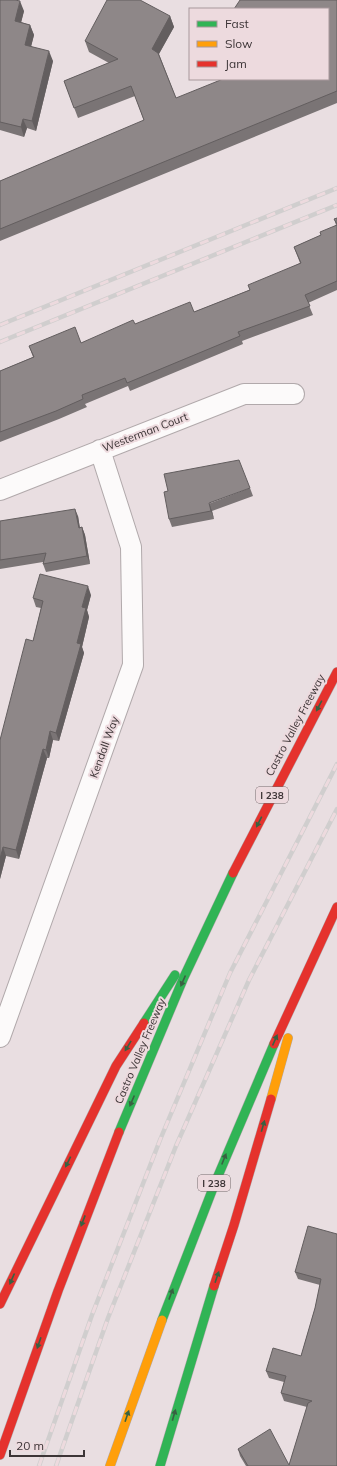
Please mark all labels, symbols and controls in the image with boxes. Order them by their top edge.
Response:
legend [189,8,329,80]
text: Fast [225,16,249,31]
text: Slow [225,36,253,51]
text: Jam [225,56,247,71]
street label: Westerman Court [100,409,190,455]
street label: Castro Valley Freeway [262,671,328,778]
one-way arrow [315,700,322,712]
street label: Kendall Way [86,714,122,780]
road number: I 238 [256,787,288,803]
one-way arrow [256,816,262,827]
one-way arrow [180,976,186,987]
street label: Castro Valley Freeway [111,996,169,1106]
one-way arrow [272,1034,278,1046]
one-way arrow [124,1040,131,1052]
one-way arrow [129,1095,135,1106]
one-way arrow [260,1120,266,1132]
one-way arrow [221,1153,227,1165]
one-way arrow [65,1156,71,1167]
road number: I 238 [198,1175,230,1191]
one-way arrow [80,1216,86,1228]
one-way arrow [214,1271,220,1283]
one-way arrow [8,1273,14,1285]
one-way arrow [169,1287,175,1299]
one-way arrow [35,1338,41,1350]
one-way arrow [171,1409,177,1421]
one-way arrow [125,1410,131,1422]
scale bar [10,1432,84,1458]
text: 20 m [16,1438,44,1453]

